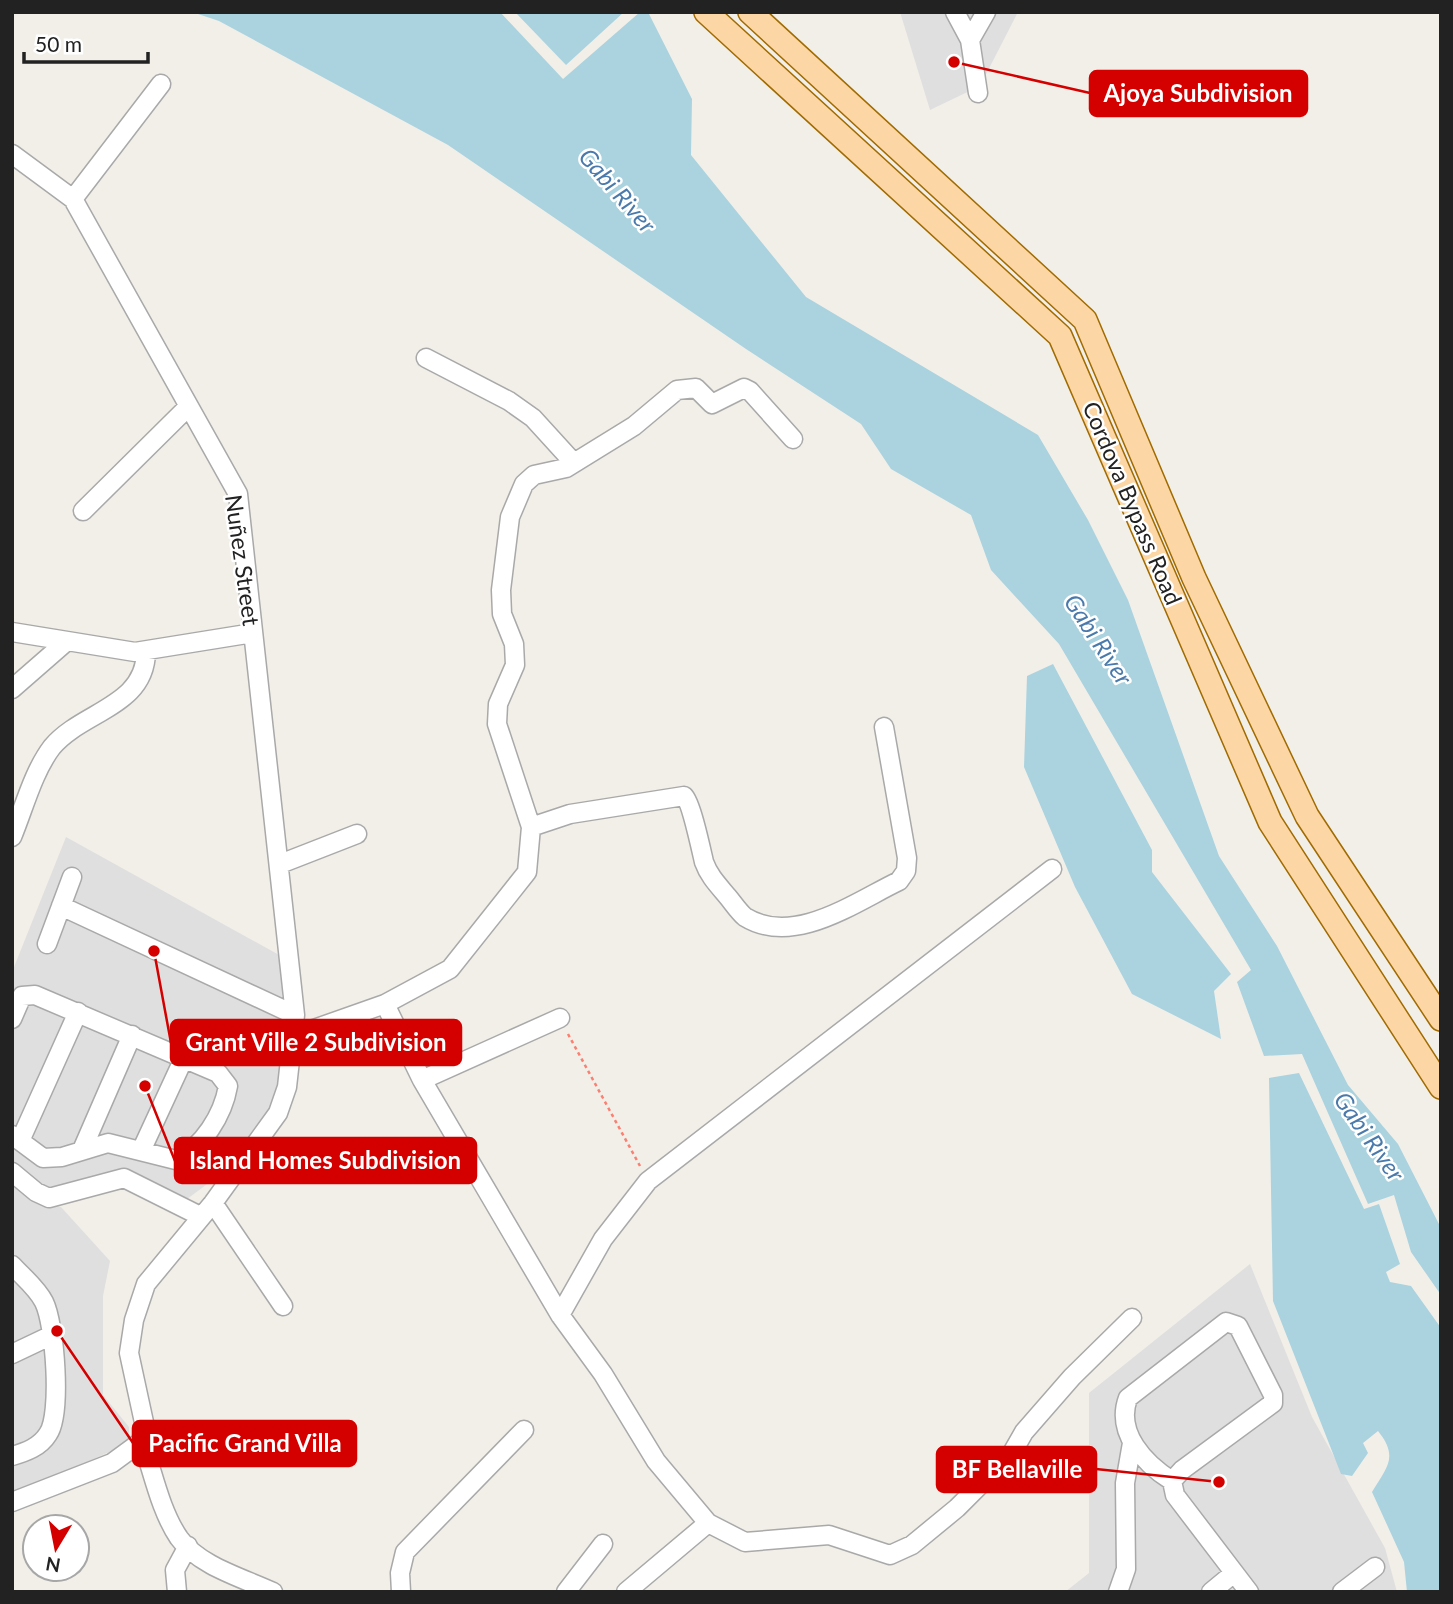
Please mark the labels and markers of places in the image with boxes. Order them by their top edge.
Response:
callout: Ajoya Subdivision [1090,71,1307,116]
callout: Grant Ville 2 Subdivision [171,1020,461,1065]
callout: Island Homes Subdivision [175,1138,476,1183]
callout: Pacific Grand Villa [133,1421,356,1466]
callout: BF Bellaville [937,1447,1096,1492]

